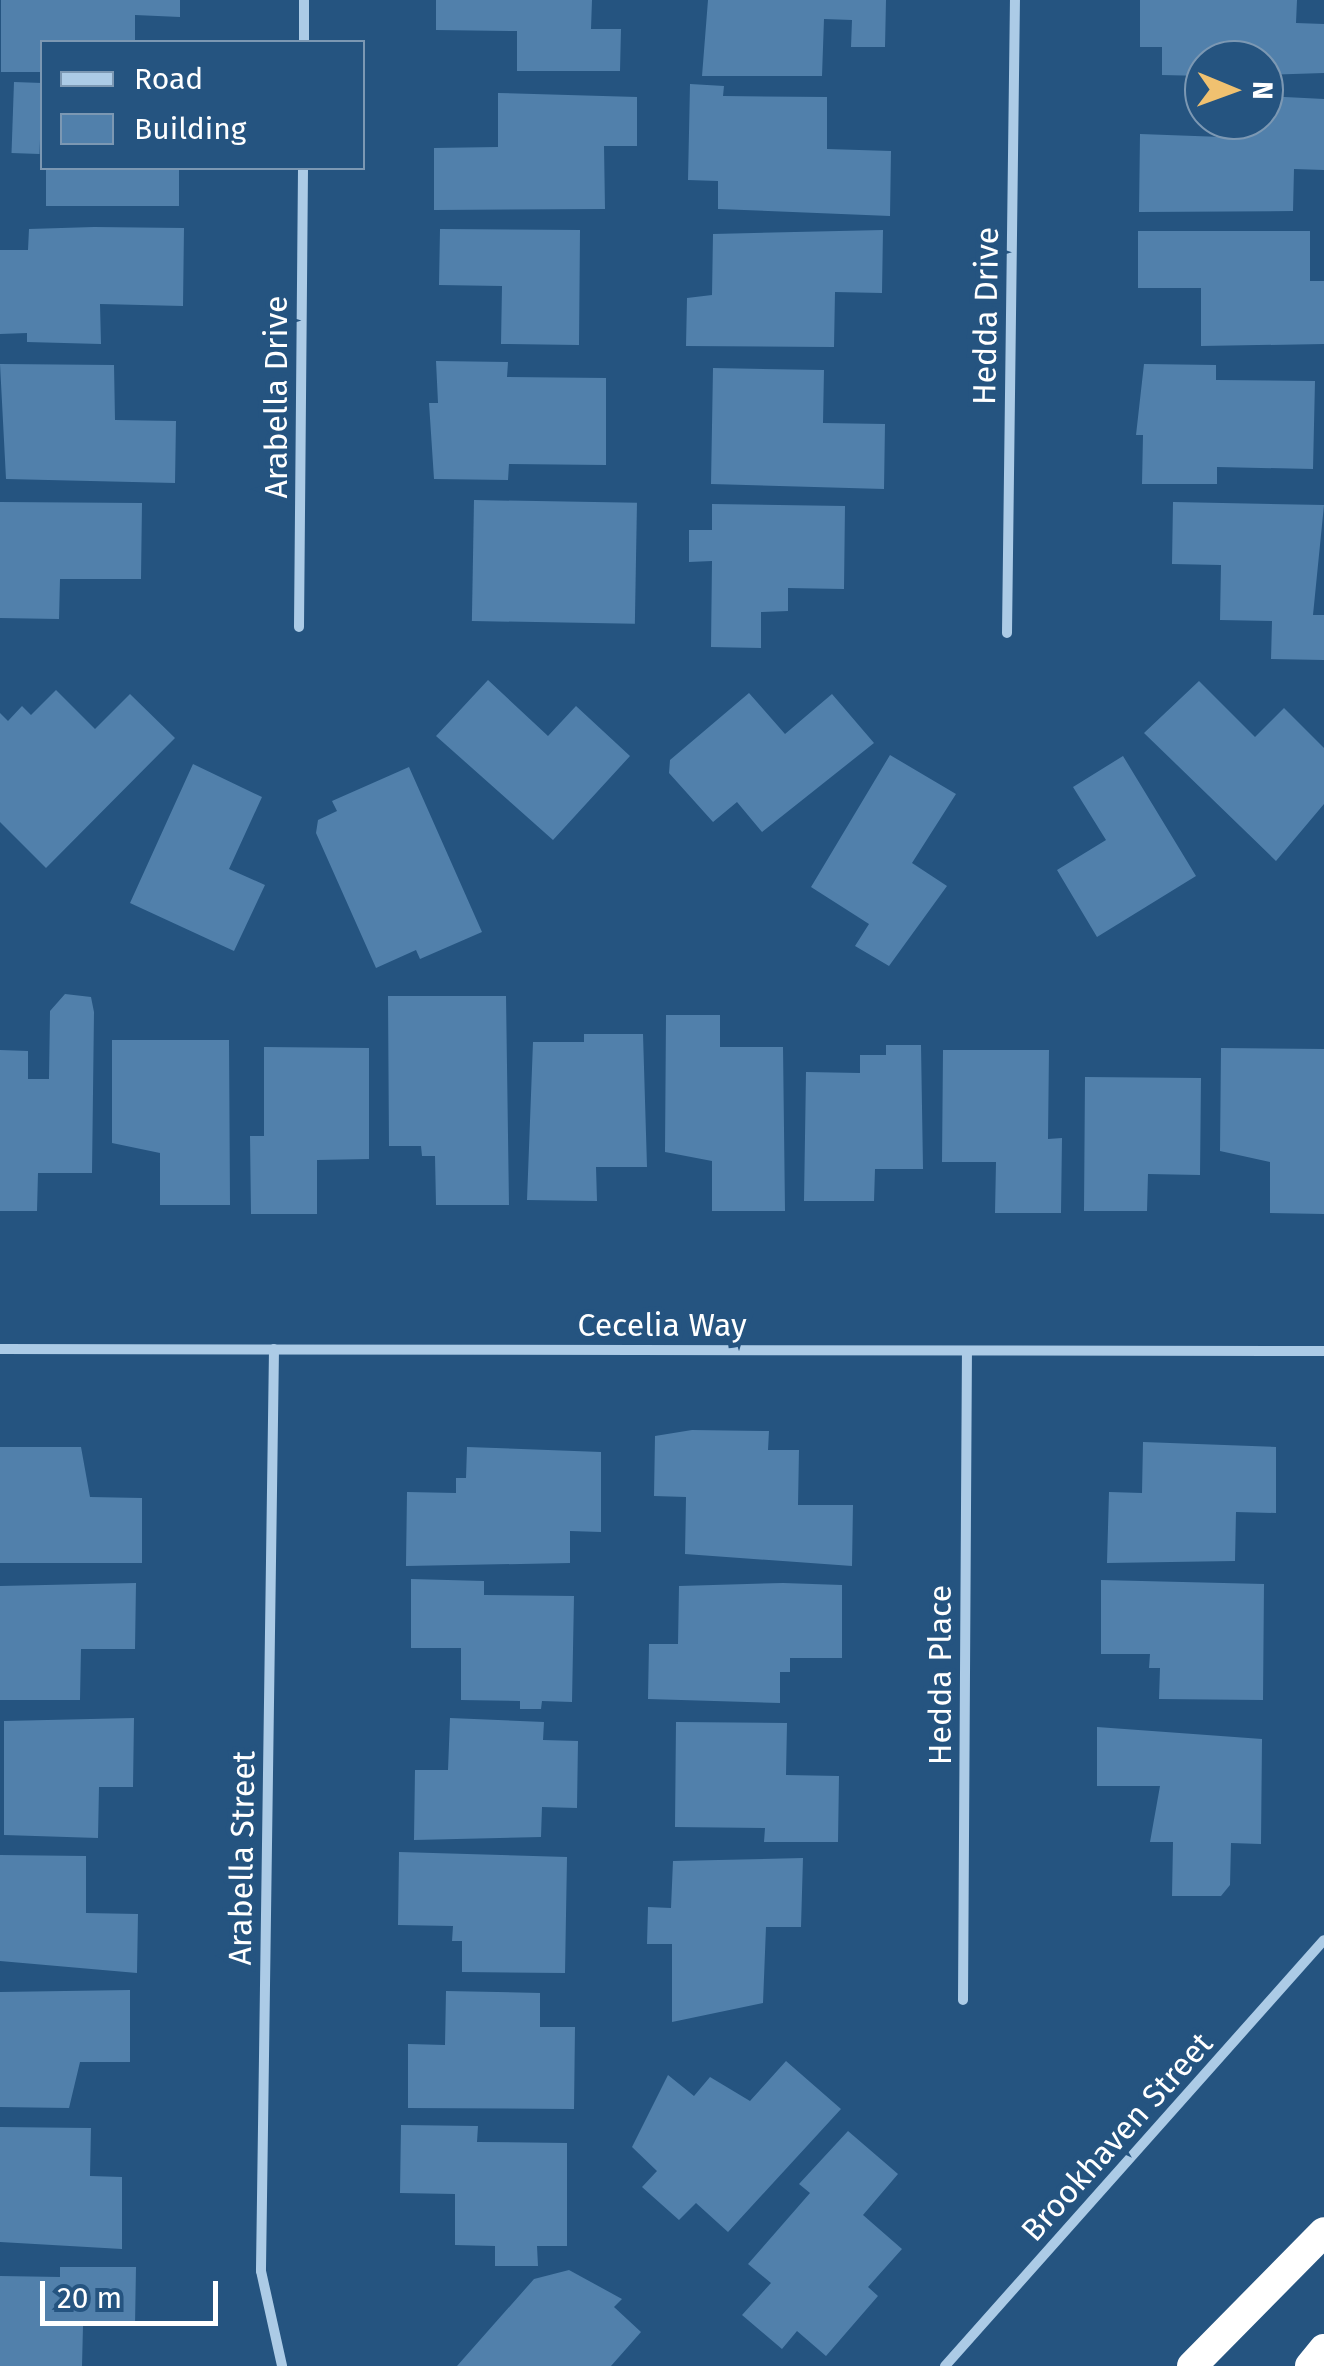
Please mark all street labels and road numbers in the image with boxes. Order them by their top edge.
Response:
street label: Hedda Drive [965,226,1007,406]
street label: Arabella Drive [257,296,295,498]
street label: Cecelia Way [577,1306,747,1344]
street label: Hedda Place [921,1585,959,1765]
street label: Arabella Street [221,1750,263,1966]
street label: Brookhaven Street [1013,2025,1221,2249]

